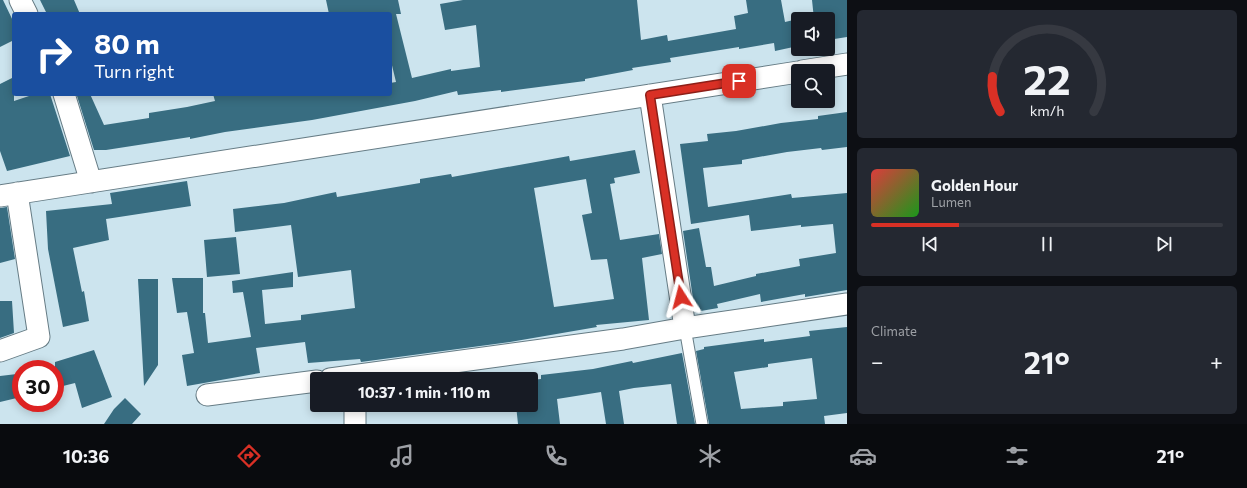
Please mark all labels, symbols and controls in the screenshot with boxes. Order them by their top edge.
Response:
map controls [791,12,835,108]
button: sound [791,12,835,56]
text: 80 m [94,26,160,60]
icon: right [28,28,80,80]
text: 22 [1023,53,1071,104]
text: Turn right [94,60,174,82]
pin [722,64,756,98]
button: search [791,64,835,108]
icon: arrive [728,70,750,92]
text: km/h [1030,101,1064,119]
text: Golden Hour [931,176,1018,194]
text: Lumen [931,194,971,210]
icon: previous [919,233,941,255]
icon: pause [1036,233,1058,255]
icon: next [1153,233,1175,255]
position arrow [660,276,702,318]
text: Climate [871,323,917,339]
text: 21° [1024,343,1070,380]
text: − [871,348,884,375]
text: + [1210,348,1223,375]
speed limit sign: 30 [12,360,64,412]
text: 10:37 · 1 min · 110 m [358,383,490,401]
icon: directions [235,442,263,470]
icon: music [388,442,416,470]
icon: phone [542,442,570,470]
icon: climate [696,442,724,470]
icon: car [849,442,877,470]
icon: filters [1003,442,1031,470]
text: 10:36 [63,445,109,467]
text: 21° [1157,445,1184,467]

